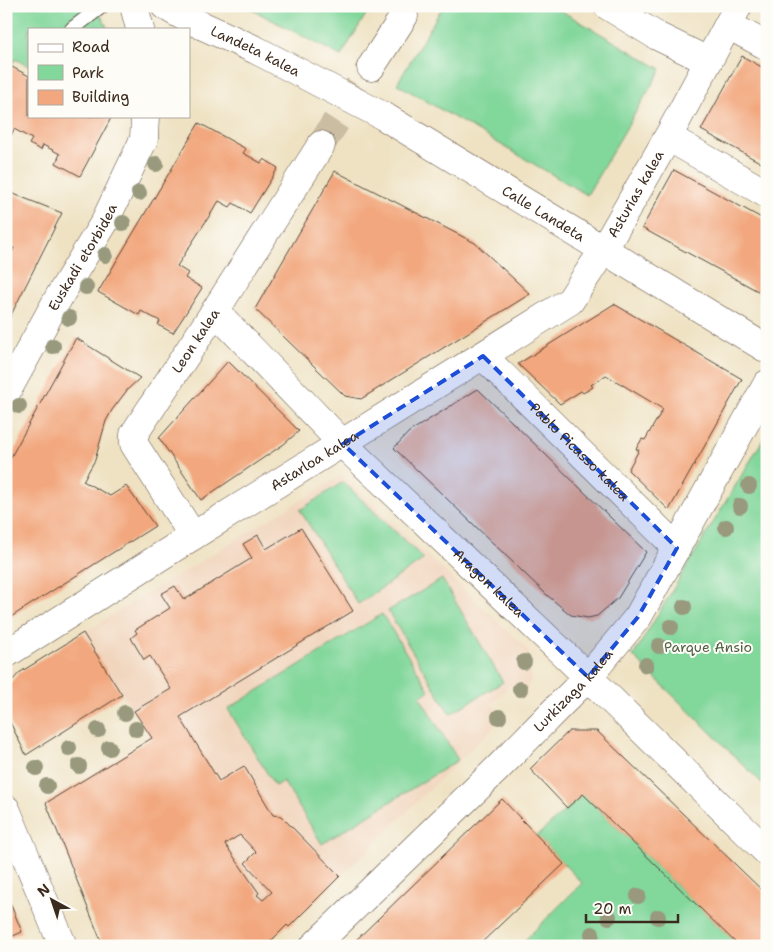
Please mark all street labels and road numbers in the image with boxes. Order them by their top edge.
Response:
street label: Landeta kalea [208,22,304,81]
street label: Asturias kalea [603,147,668,241]
street label: Calle Landeta [499,181,589,245]
street label: Euskadi etorbidea [44,200,121,314]
street label: Leon kalea [168,305,223,377]
street label: Pablo Picasso kalea [526,399,633,505]
street label: Astarloa kalea [267,426,362,495]
street label: Aragon kalea [450,545,528,621]
street label: Lurkizaga kalea [529,645,617,736]

